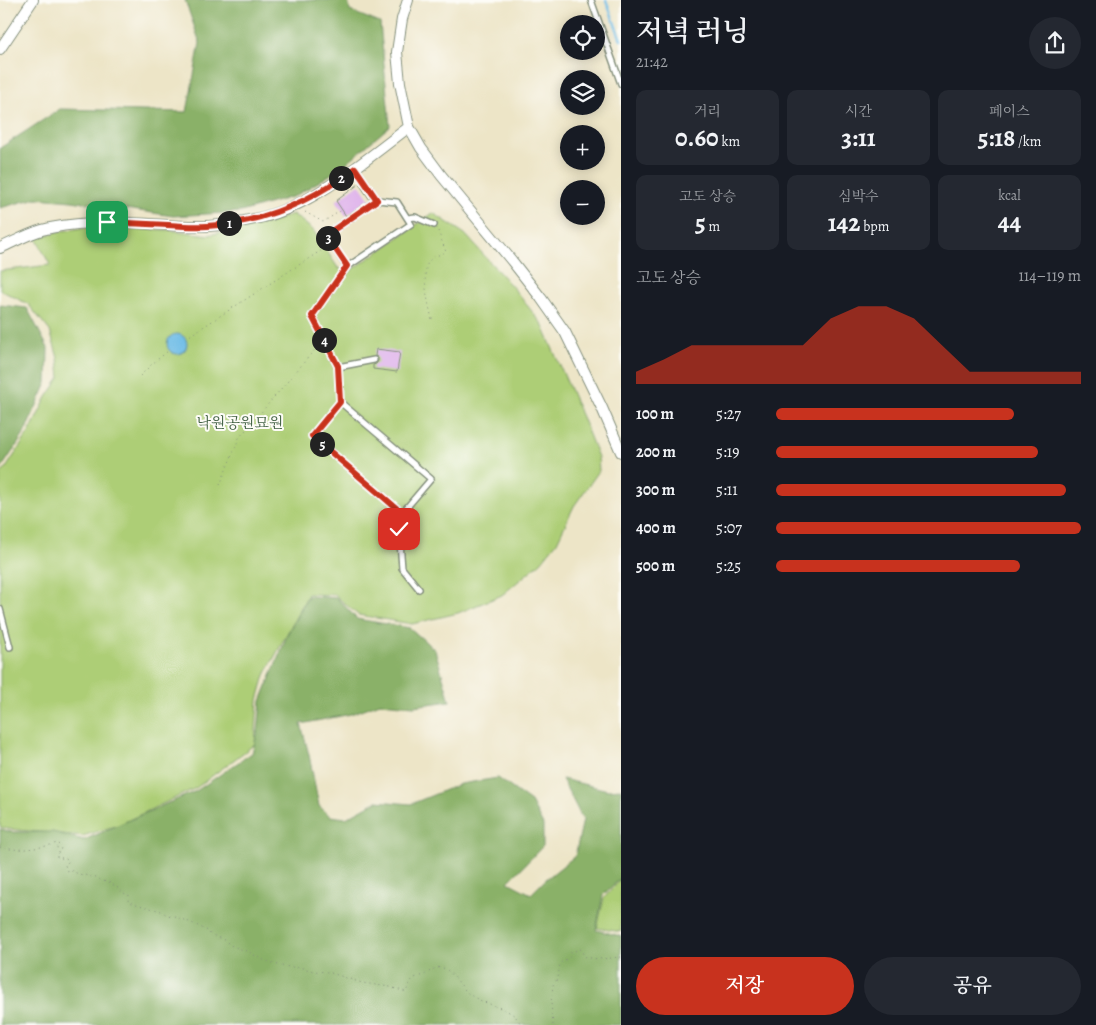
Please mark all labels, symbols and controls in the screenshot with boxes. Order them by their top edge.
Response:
text: 저녁 러닝 [636,13,749,51]
map controls [560,15,605,225]
button: locate [560,15,605,60]
button: share [1029,17,1081,69]
text: 21:42 [636,51,668,73]
button: layers [560,70,605,115]
text: 거리 [694,102,721,121]
text: 시간 [845,102,872,121]
text: 페이스 [989,102,1030,121]
text: 0.60 [675,121,719,155]
text: 3:11 [841,121,876,155]
text: 5:18 [978,121,1015,155]
button: + [560,125,605,170]
text: km [719,132,740,151]
text: /km [1015,132,1041,151]
pin: 2 [328,166,354,190]
text: 2 [338,169,345,188]
button: − [560,180,605,225]
text: kcal [998,186,1021,205]
text: 고도 상승 [679,187,736,206]
text: 심박수 [838,187,879,206]
pin [86,201,128,243]
text: 44 [998,205,1021,239]
text: 5 [695,206,706,240]
text: 142 [828,206,860,240]
icon: arrive [93,208,121,236]
pin: 1 [216,210,242,236]
text: 1 [227,214,232,233]
text: m [706,217,720,236]
text: bpm [860,217,889,236]
pin: 3 [316,226,340,250]
text: 3 [325,229,332,248]
text: 114–119 m [1018,265,1081,287]
text: 고도 상승 [636,267,701,289]
pin: 4 [312,328,336,352]
text: 4 [321,331,328,350]
text: 100 m [636,403,674,425]
text: 5:27 [716,403,741,425]
park label: 낙원공원묘원 [197,413,283,433]
pin: 5 [310,432,334,456]
text: 5 [320,435,325,454]
text: 200 m [636,441,676,463]
text: 5:19 [716,441,739,463]
text: 300 m [636,479,675,501]
text: 5:11 [716,479,738,501]
pin [378,508,420,550]
icon: check [385,515,413,543]
text: 400 m [636,517,676,539]
text: 5:07 [716,517,742,539]
text: 500 m [636,555,675,577]
text: 5:25 [716,555,741,577]
button: 저장 [636,957,854,1015]
button: 공유 [864,957,1081,1015]

